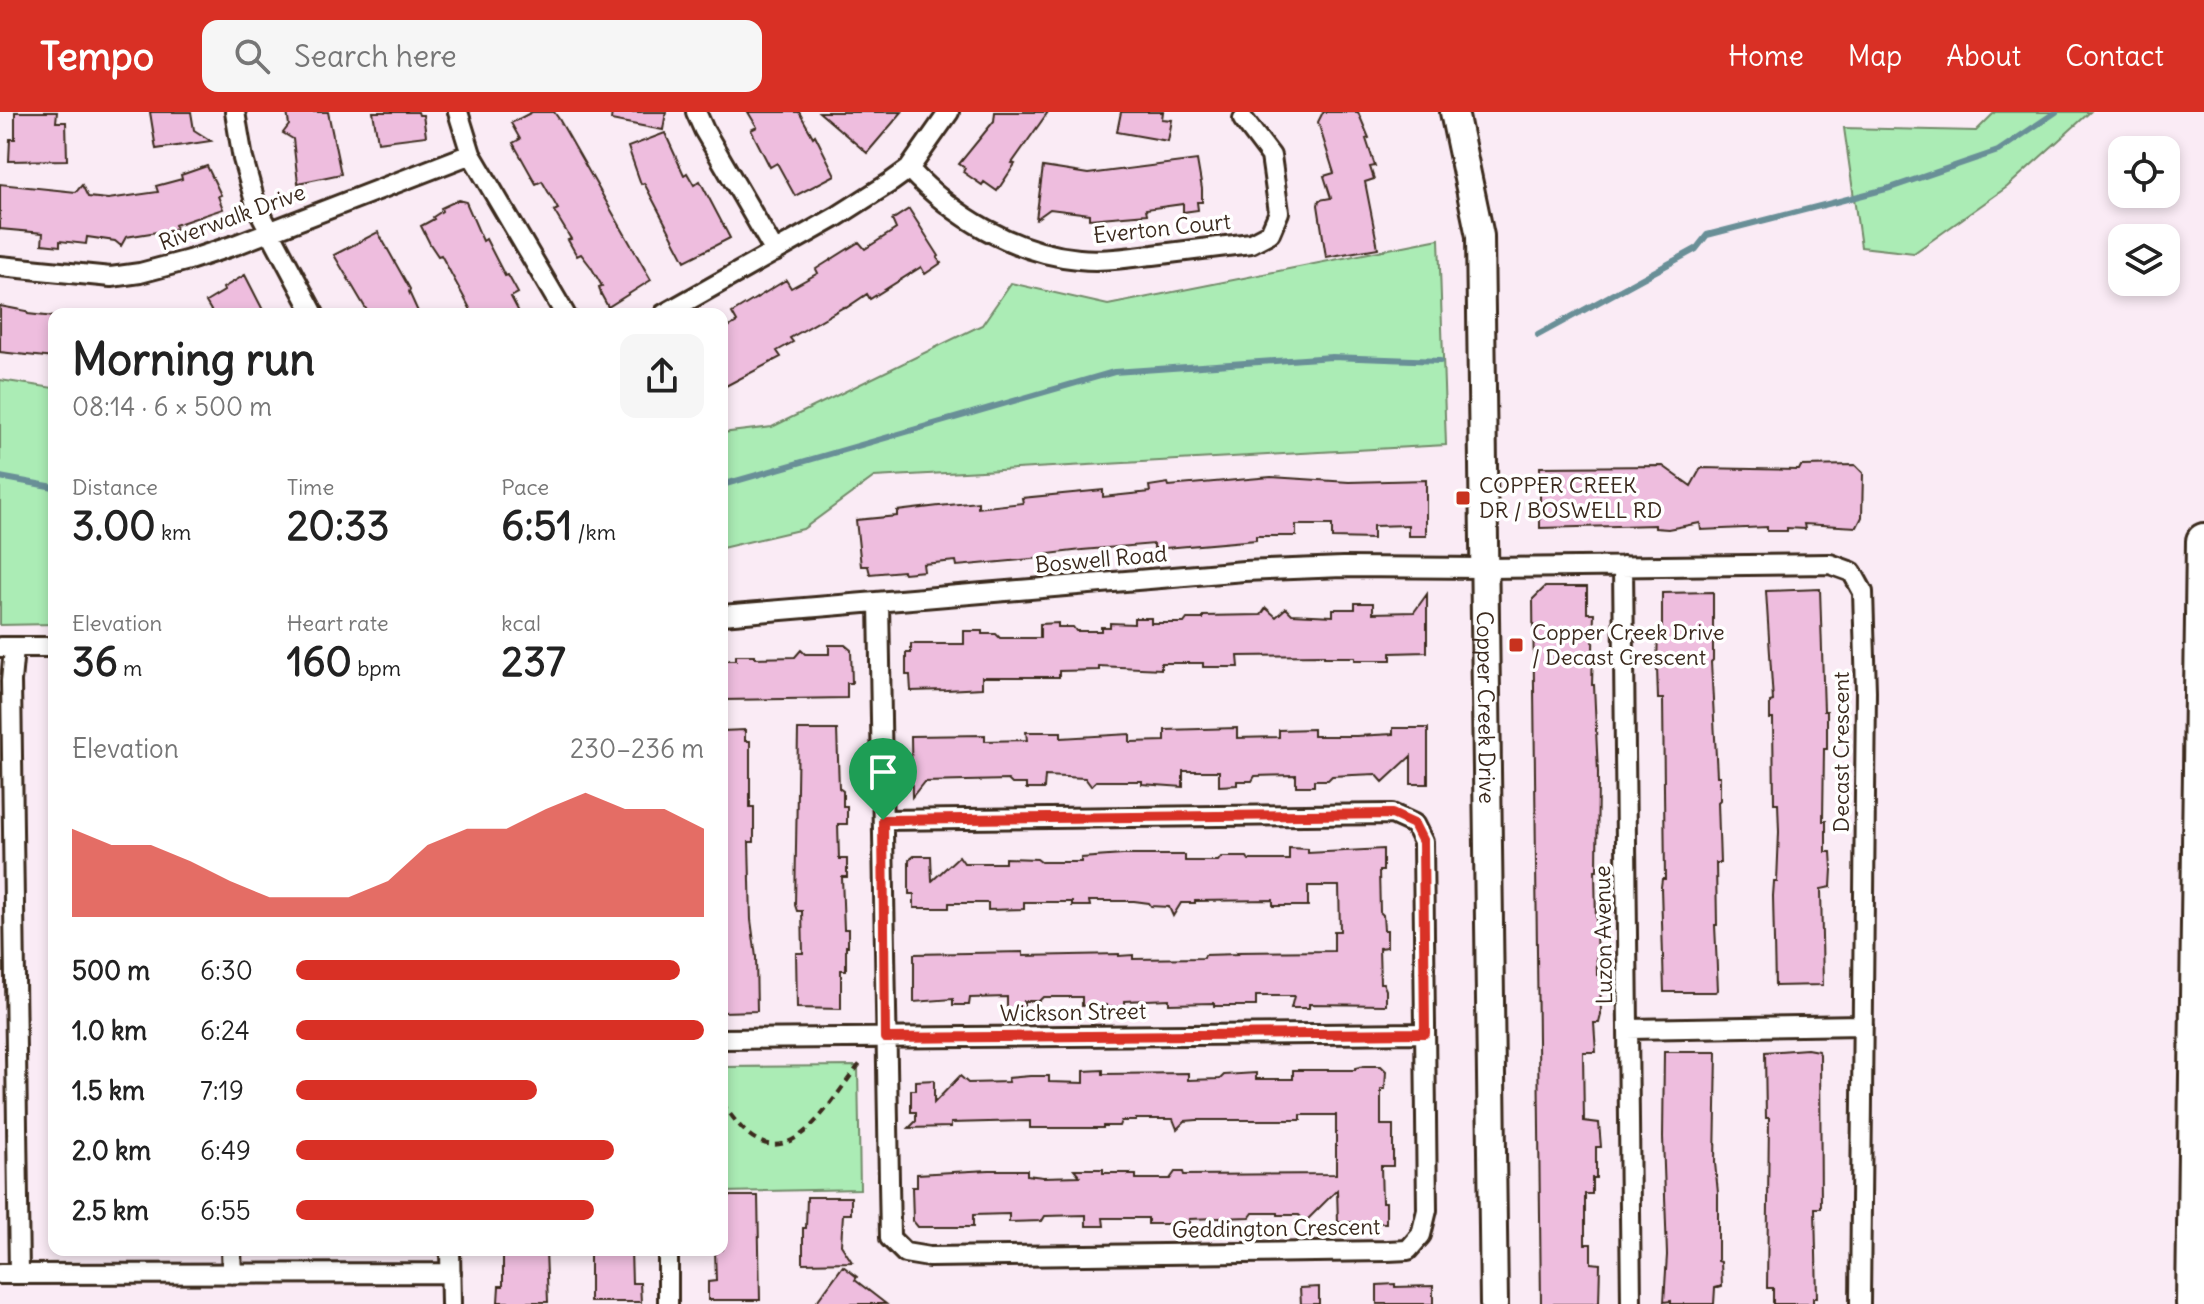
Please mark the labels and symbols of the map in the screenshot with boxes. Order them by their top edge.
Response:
street label: Riverwalk Drive [155,178,309,256]
street label: Everton Court [1092,207,1232,249]
place label: COPPER CREEK DR / BOSWELL RD [1479,471,1662,524]
marker: COPPER CREEK DR / BOSWELL RD [1454,489,1472,507]
street label: Boswell Road [1034,539,1168,579]
street label: Copper Creek Drive [1471,611,1501,804]
place label: Copper Creek Drive / Decast Crescent [1532,618,1725,671]
marker: Copper Creek Drive / Decast Crescent [1507,636,1525,654]
street label: Decast Crescent [1827,672,1855,832]
pin [849,738,917,820]
street label: Luzon Avenue [1588,865,1618,1005]
street label: Wickson Street [1000,997,1146,1027]
street label: Geddington Crescent [1172,1212,1380,1244]

